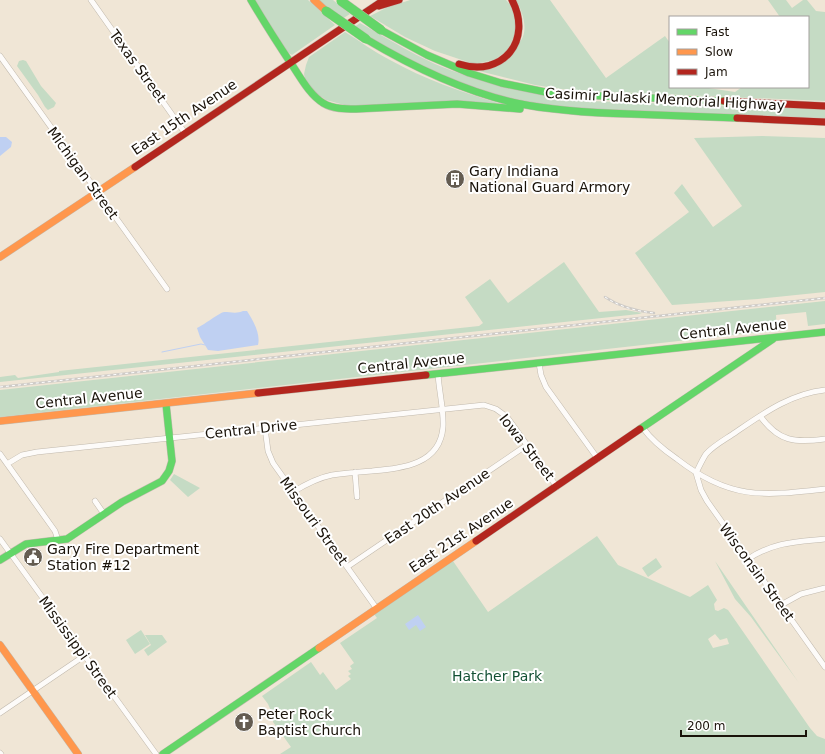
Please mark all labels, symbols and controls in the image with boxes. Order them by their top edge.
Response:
legend [669,16,809,88]
text: Fast [705,25,729,39]
street label: Texas Street [106,26,170,106]
text: Slow [705,45,733,59]
text: Jam [704,65,728,79]
street label: East 15th Avenue [128,76,240,158]
street label: Casimir Pulaski Memorial Highway [544,85,786,113]
street label: Michigan Street [44,124,122,223]
place label: Gary Indiana National Guard Armory [469,163,630,195]
building icon: Gary Indiana National Guard Armory [444,168,466,190]
street label: Central Avenue [679,315,787,343]
street label: Central Avenue [357,349,465,377]
street label: Central Avenue [35,384,143,412]
street label: Iowa Street [496,411,558,484]
street label: Central Drive [204,416,298,442]
street label: East 20th Avenue [381,465,493,547]
street label: Missouri Street [277,474,352,568]
street label: East 21st Avenue [406,494,516,576]
street label: Wisconsin Street [716,520,798,624]
place label: Gary Fire Department Station #12 [47,541,200,573]
public building icon: Gary Fire Department Station #12 [22,546,44,568]
street label: Mississippi Street [36,593,121,701]
park label: Hatcher Park [452,668,543,684]
place label: Peter Rock Baptist Church [258,706,361,738]
church icon: Peter Rock Baptist Church [233,711,255,733]
scale bar [681,712,806,738]
text: 200 m [687,719,725,733]

